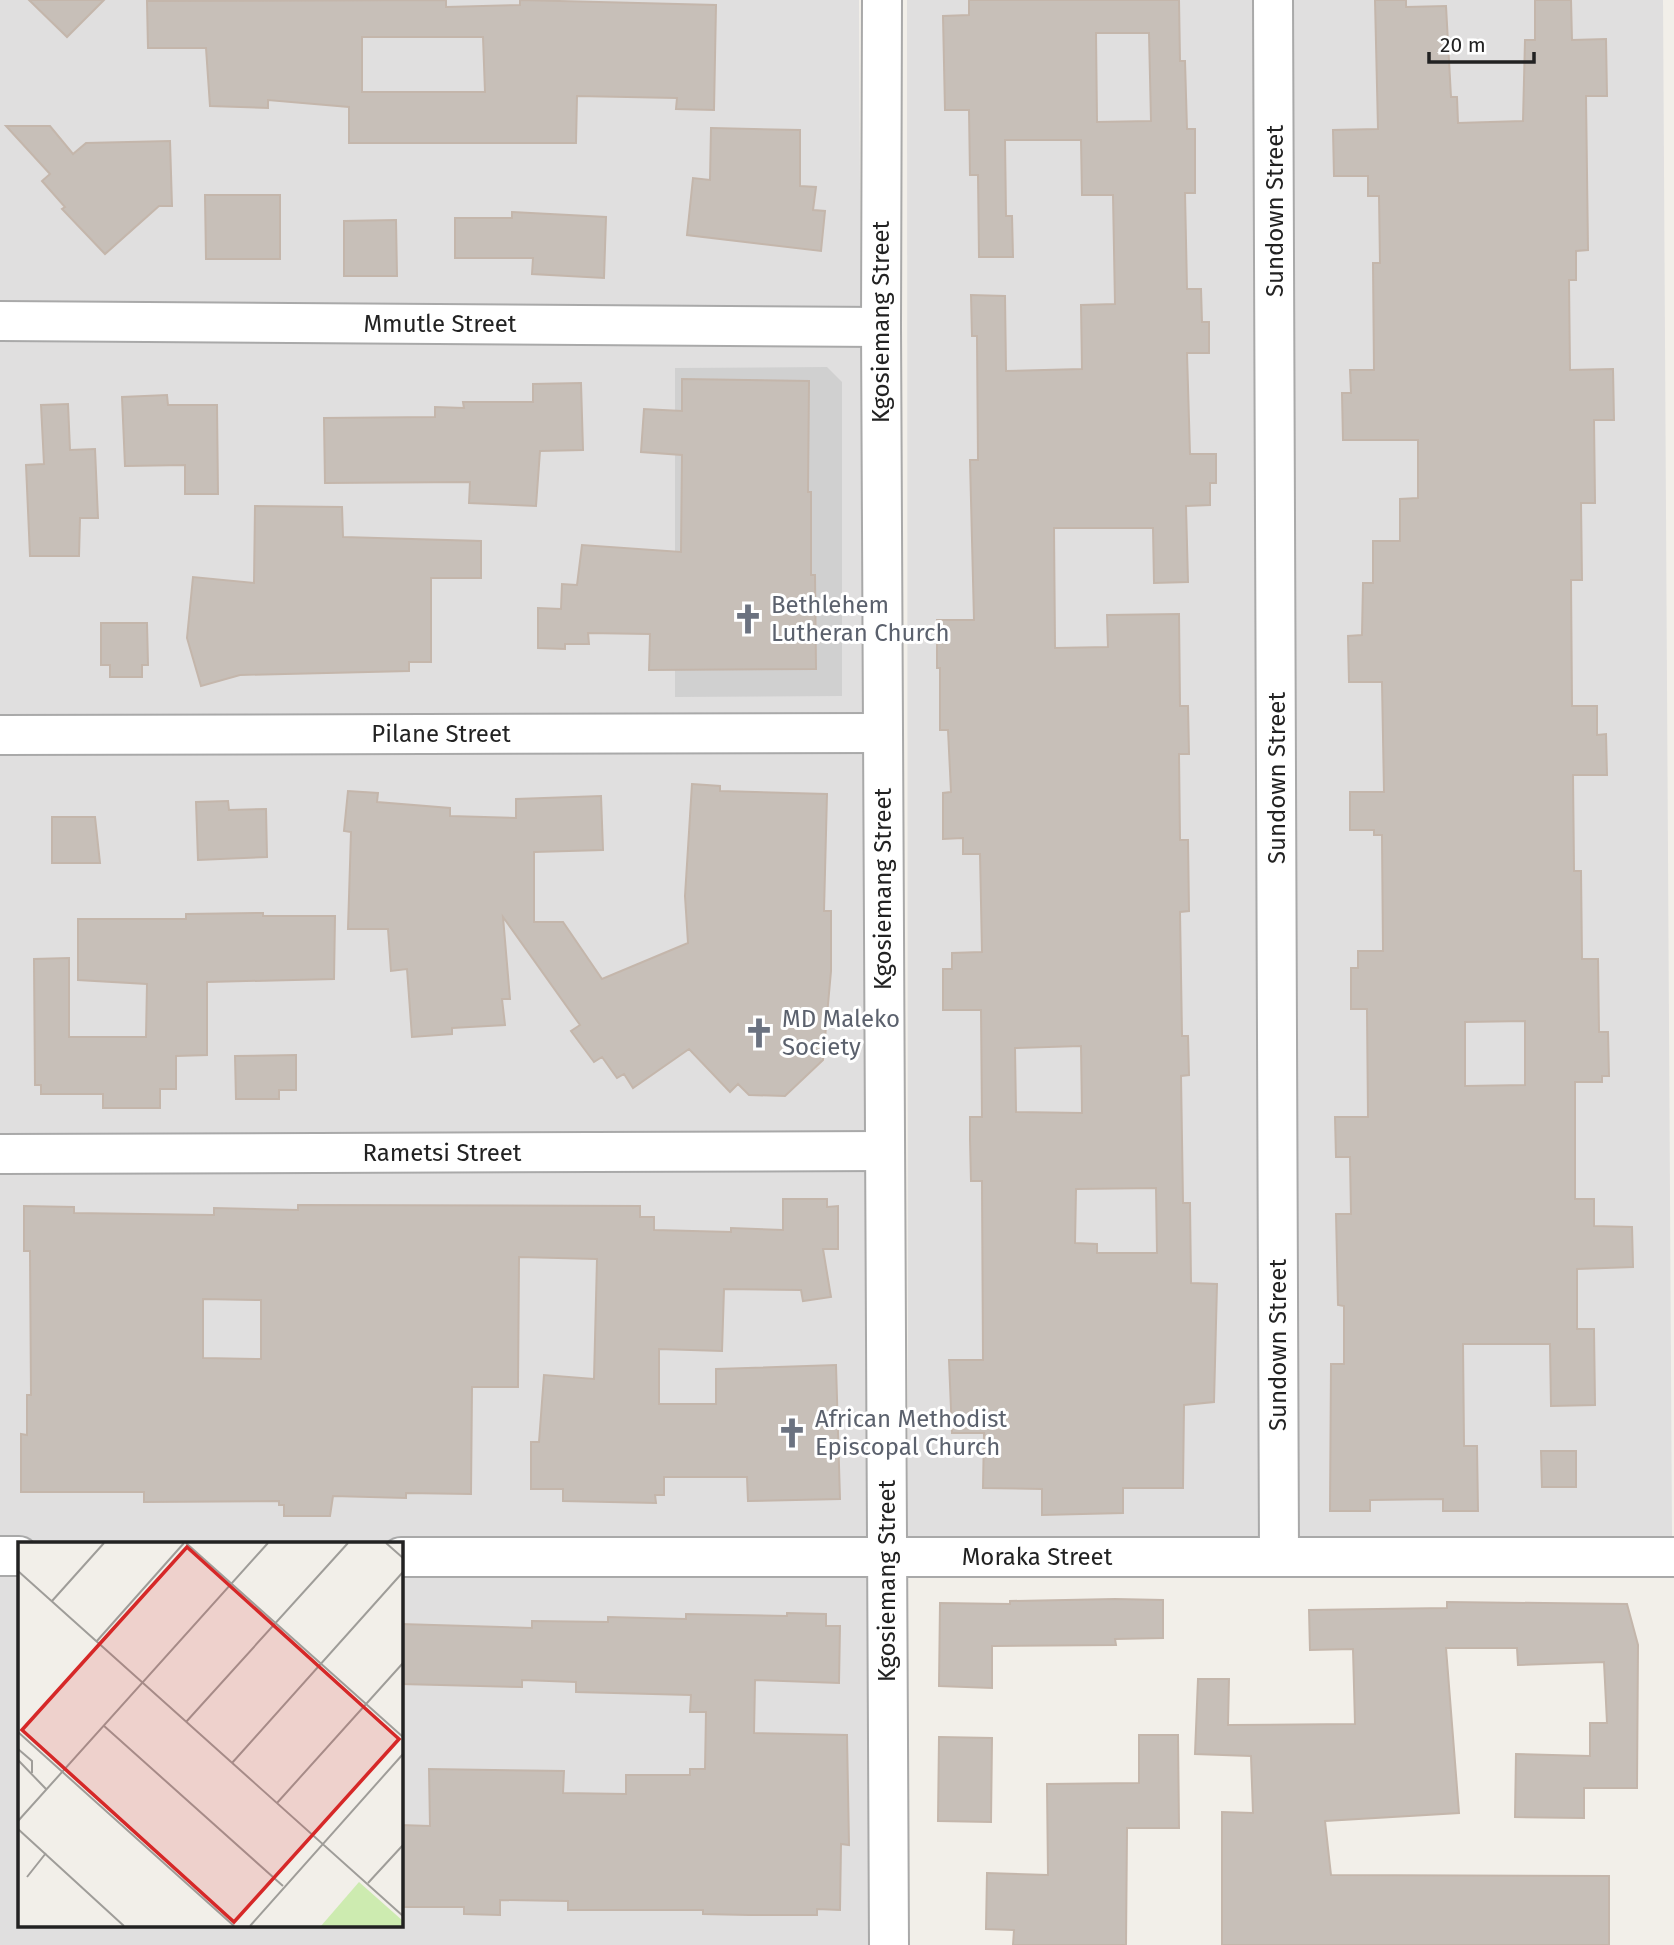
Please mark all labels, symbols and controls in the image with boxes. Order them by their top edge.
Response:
scale bar [1429,21,1534,65]
text: 20 m [1440,32,1486,58]
street label: Sundown Street [1261,125,1289,297]
street label: Kgosiemang Street [867,220,895,423]
street label: Mmutle Street [363,310,517,338]
place label: Bethlehem Lutheran Church [771,591,950,647]
church icon: Bethlehem Lutheran Church [731,602,765,636]
street label: Sundown Street [1263,692,1291,864]
street label: Pilane Street [371,720,511,748]
street label: Kgosiemang Street [869,787,897,990]
place label: MD Maleko Society [782,1005,900,1061]
church icon: MD Maleko Society [742,1016,776,1050]
street label: Rametsi Street [362,1139,522,1167]
street label: Sundown Street [1264,1259,1292,1431]
place label: African Methodist Episcopal Church [815,1405,1007,1461]
church icon: African Methodist Episcopal Church [775,1416,809,1450]
street label: Kgosiemang Street [873,1479,901,1682]
inset map [18,1542,402,1927]
street label: Moraka Street [962,1543,1113,1571]

